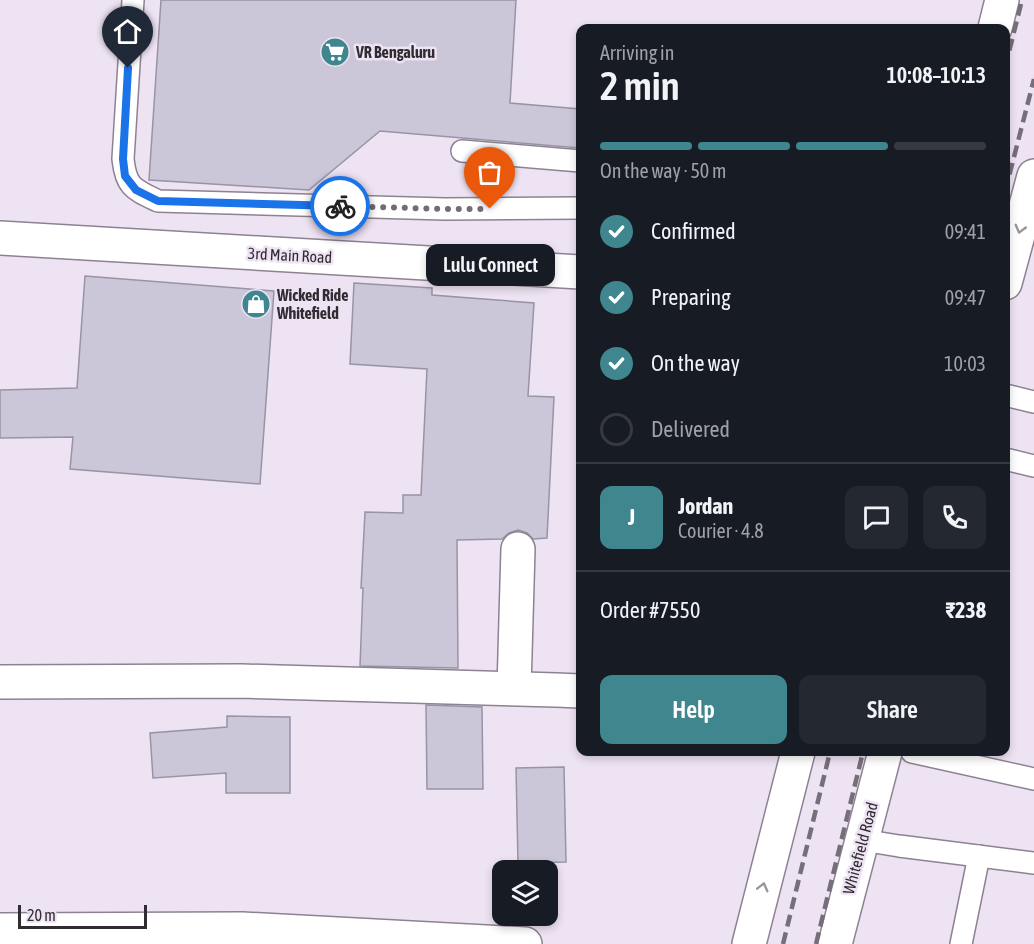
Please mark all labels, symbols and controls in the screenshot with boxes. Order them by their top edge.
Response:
pin [102,6,153,68]
icon: home [111,15,144,48]
supermarket icon: VR Bengaluru [319,36,351,68]
text: Arriving in [600,41,674,64]
place label: VR Bengaluru [355,43,435,61]
text: 10:08–10:13 [886,62,986,88]
text: 2 min [600,64,680,108]
pin [464,147,515,209]
icon: bag [473,156,506,189]
text: On the way · 50 m [600,159,726,182]
courier [310,176,370,236]
icon: bike [324,190,357,223]
icon: check [600,215,633,248]
text: Confirmed [651,218,736,244]
text: 09:41 [945,220,986,243]
one-way arrow [1014,224,1027,234]
street label: 3rd Main Road [247,244,333,266]
callout: Lulu Connect [426,245,554,287]
text: Lulu Connect [443,253,538,276]
icon: check [600,281,633,314]
text: Preparing [651,284,731,310]
place label: Wicked Ride Whitefield [276,286,348,322]
text: 09:47 [945,286,986,309]
shop icon: Wicked Ride Whitefield [240,288,272,320]
icon: check [600,347,633,380]
text: On the way [651,350,740,376]
text: 10:03 [944,352,986,375]
text: Delivered [651,416,730,442]
button: chat [845,486,908,549]
button: phone [923,486,986,549]
text: Jordan [678,493,733,519]
text: J [628,504,635,530]
text: Courier · 4.8 [678,519,764,542]
text: Order #7550 [600,597,700,623]
text: ₹238 [946,597,986,623]
button: Help [600,675,787,744]
button: Share [799,675,986,744]
street label: Whitefield Road [839,800,881,896]
map controls [492,860,558,926]
button: layers [492,860,558,926]
one-way arrow [756,882,769,892]
scale bar [18,902,147,930]
text: 20 m [27,906,56,924]

